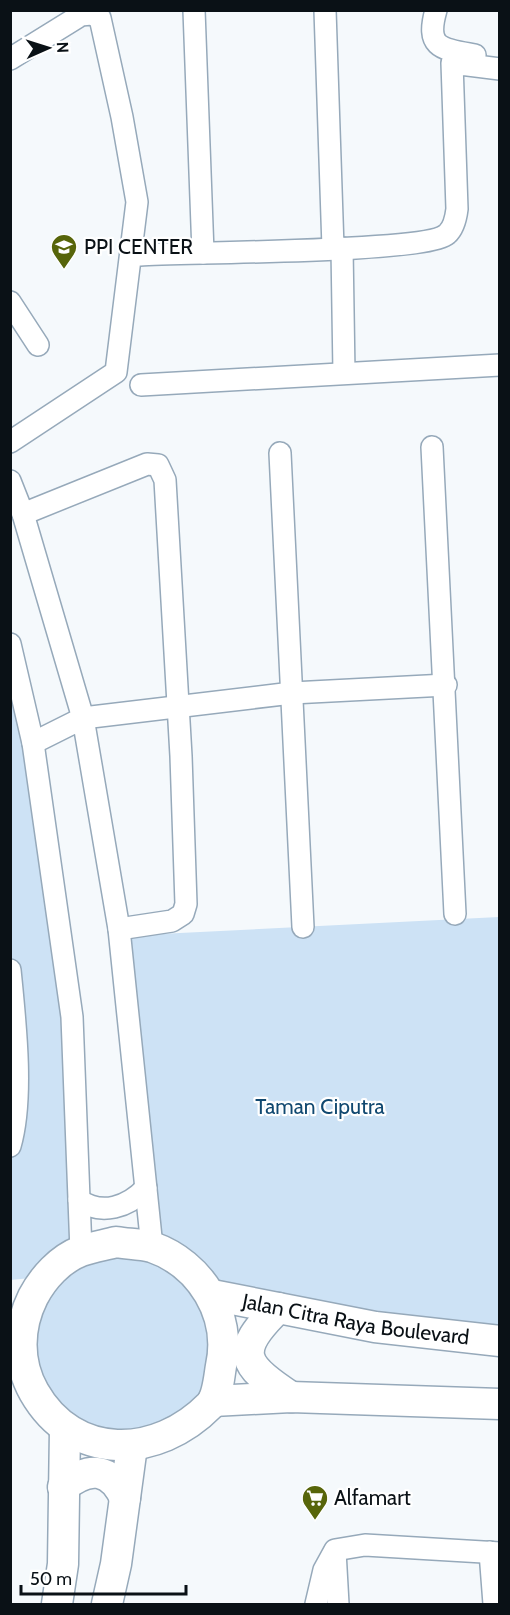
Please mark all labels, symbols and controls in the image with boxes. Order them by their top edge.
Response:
north arrow [18,18,78,78]
text: N [53,41,72,53]
school or university icon: PPI CENTER [49,232,79,270]
place label: PPI CENTER [84,234,193,259]
park label: Taman Ciputra [255,1094,385,1119]
street label: Jalan Citra Raya Boulevard [239,1288,471,1349]
supermarket icon: Alfamart [300,1483,330,1521]
place label: Alfamart [334,1485,411,1510]
scale bar [21,1558,186,1596]
text: 50 m [30,1568,72,1590]

